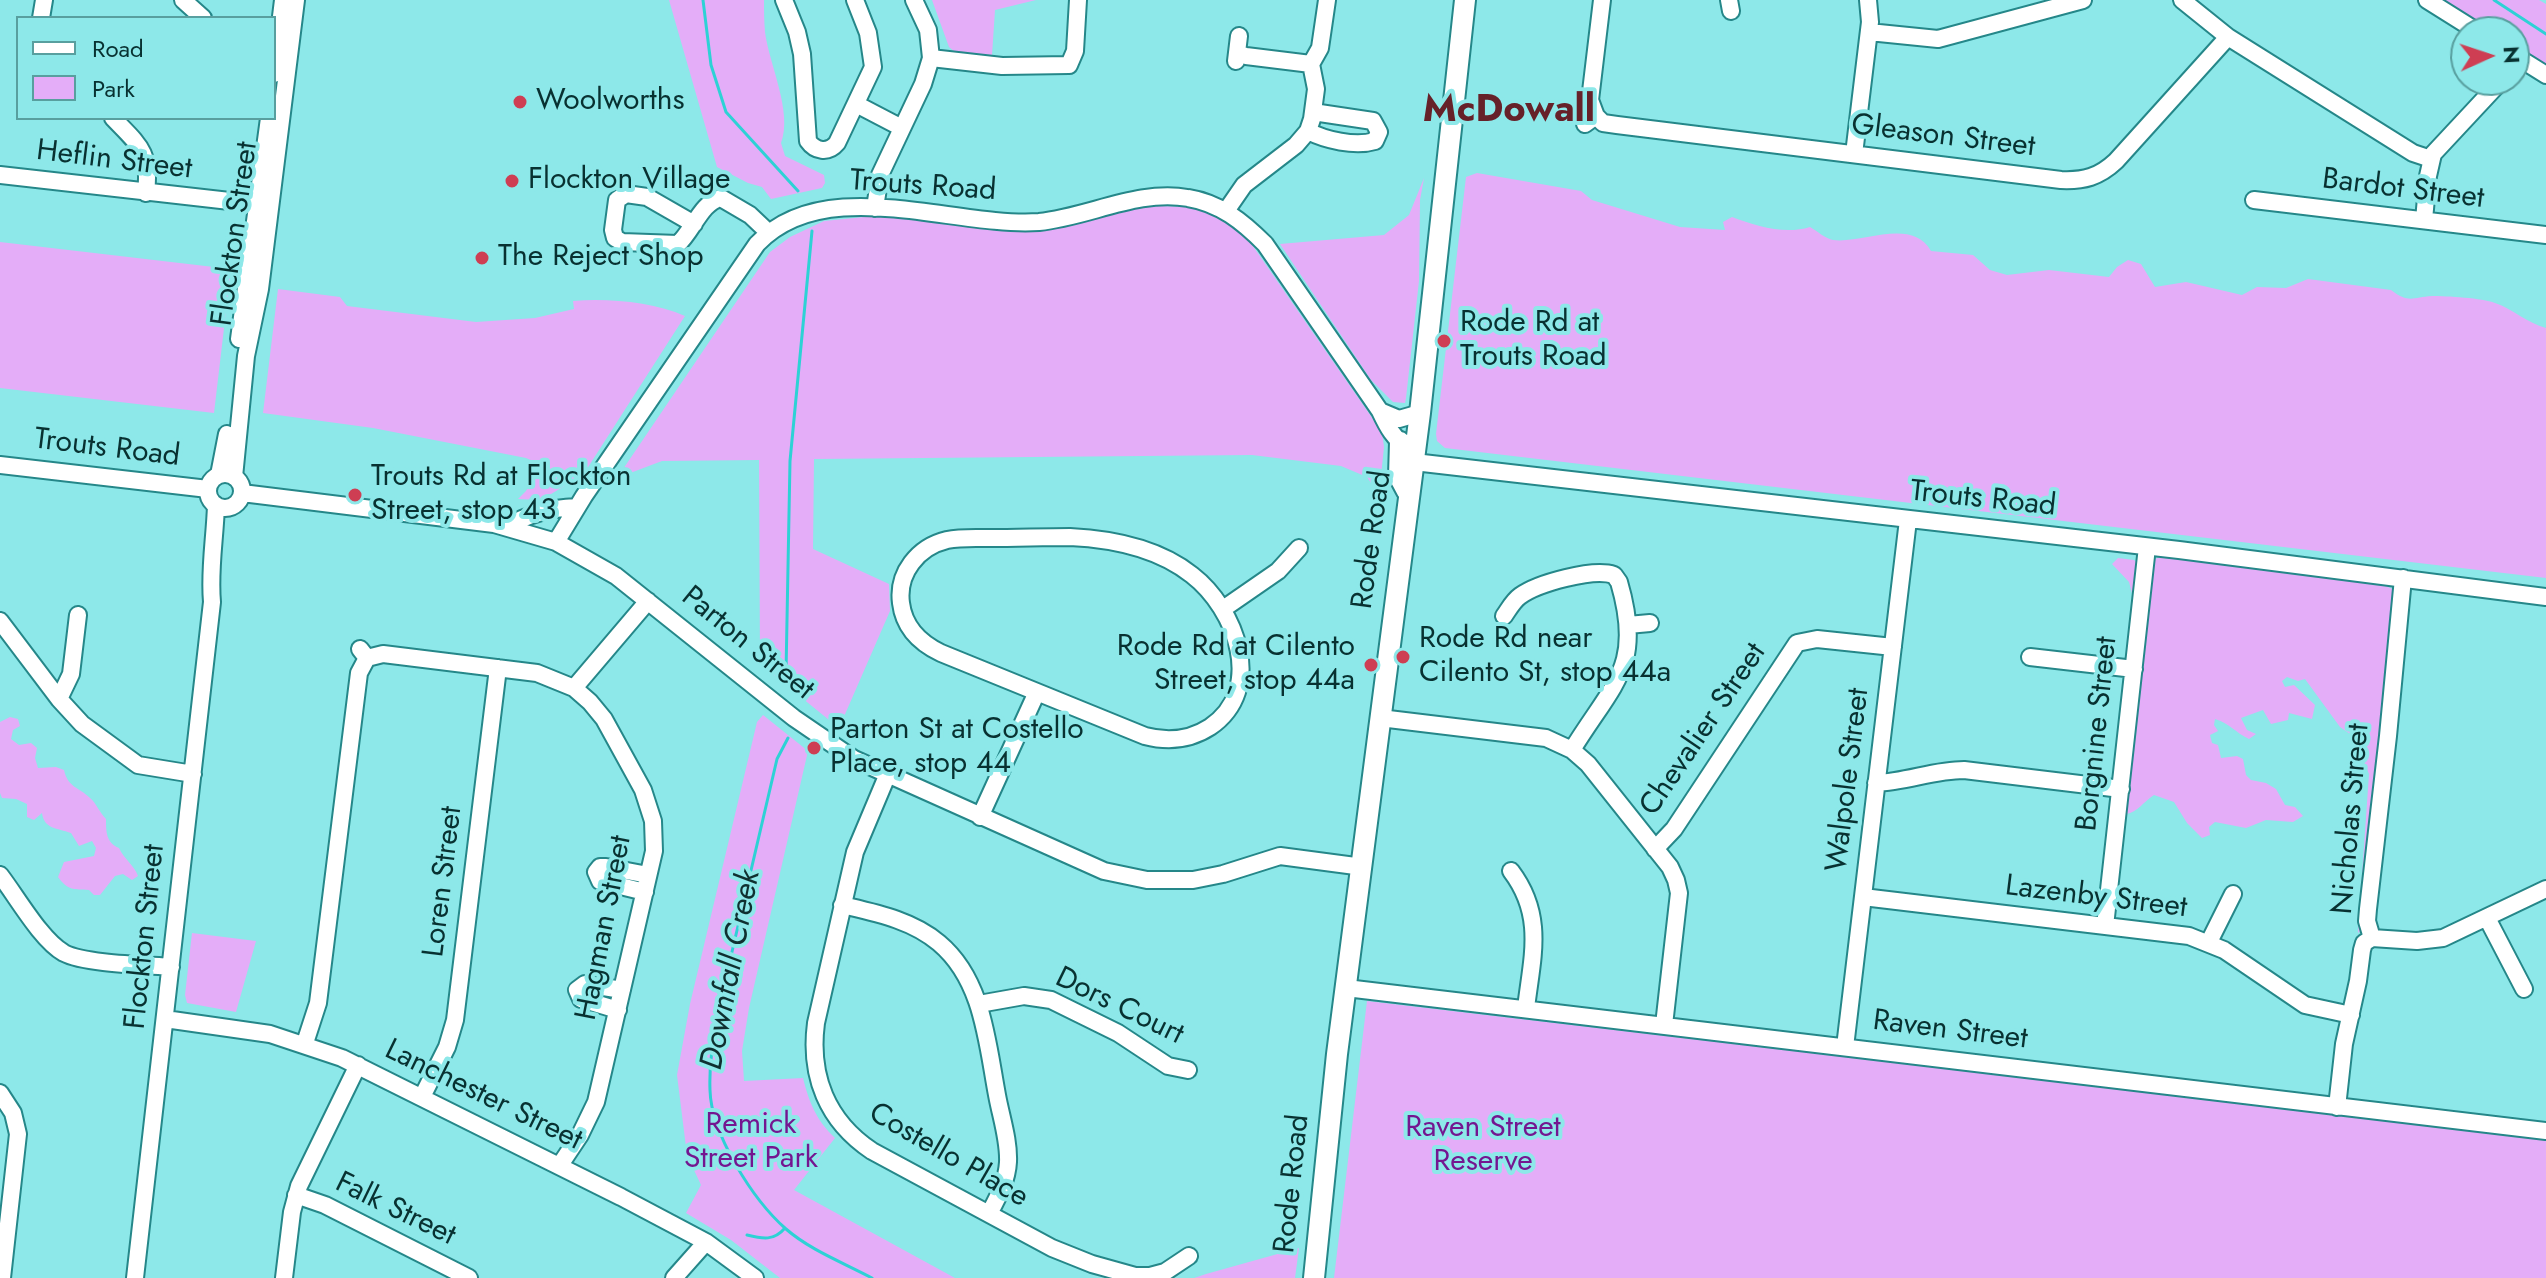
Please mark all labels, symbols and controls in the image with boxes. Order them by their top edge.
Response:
legend [16,16,276,120]
north arrow [2450,16,2530,96]
text: Road [92,31,144,66]
text: N [2496,45,2528,64]
text: Park [92,71,135,106]
place label: Woolworths [536,84,685,120]
district label: McDowall [1423,89,1595,135]
marker: Woolworths [511,93,529,111]
street label: Gleason Street [1849,108,2037,166]
street label: Heflin Street [34,134,194,188]
street label: Flockton Street [205,140,267,328]
street label: Bardot Street [2320,162,2486,218]
place label: Flockton Village [528,163,731,199]
street label: Trouts Road [849,164,997,210]
marker: Flockton Village [503,172,521,190]
place label: The Reject Shop [498,240,704,276]
marker: The Reject Shop [473,249,491,267]
place label: Rode Rd at Trouts Road [1460,306,1607,376]
marker: Rode Rd at Trouts Road [1435,332,1453,350]
street label: Trouts Road [32,422,182,476]
place label: Trouts Rd at Flockton Street, stop 43 [371,460,631,530]
street label: Rode Road [1345,468,1401,612]
street label: Trouts Road [1908,474,2058,526]
marker: Trouts Rd at Flockton Street, stop 43 [346,486,364,504]
street label: Parton Street [673,580,821,708]
place label: Rode Rd near Cilento St, stop 44a [1419,622,1671,692]
place label: Rode Rd at Cilento Street, stop 44a [1117,630,1355,700]
street label: Borgnine Street [2070,635,2126,833]
street label: Chevalier Street [1633,637,1775,823]
marker: Rode Rd near Cilento St, stop 44a [1394,648,1412,666]
marker: Rode Rd at Cilento Street, stop 44a [1362,656,1380,674]
street label: Walpole Street [1820,686,1878,874]
place label: Parton St at Costello Place, stop 44 [830,713,1084,784]
street label: Nicholas Street [2326,722,2378,916]
marker: Parton St at Costello Place, stop 44 [805,739,823,757]
street label: Loren Street [417,805,471,959]
street label: Hagman Street [569,833,641,1023]
street label: Flockton Street [118,843,174,1031]
water label: Downfall Creek [694,867,770,1073]
street label: Lazenby Street [2003,869,2189,927]
street label: Dors Court [1049,961,1189,1053]
street label: Raven Street [1871,1004,2029,1058]
street label: Lanchester Street [379,1033,587,1159]
street label: Costello Place [862,1096,1034,1216]
park label: Remick Street Park [684,1108,818,1178]
park label: Raven Street Reserve [1405,1111,1561,1182]
street label: Rode Road [1268,1113,1318,1255]
street label: Falk Street [329,1166,461,1254]

